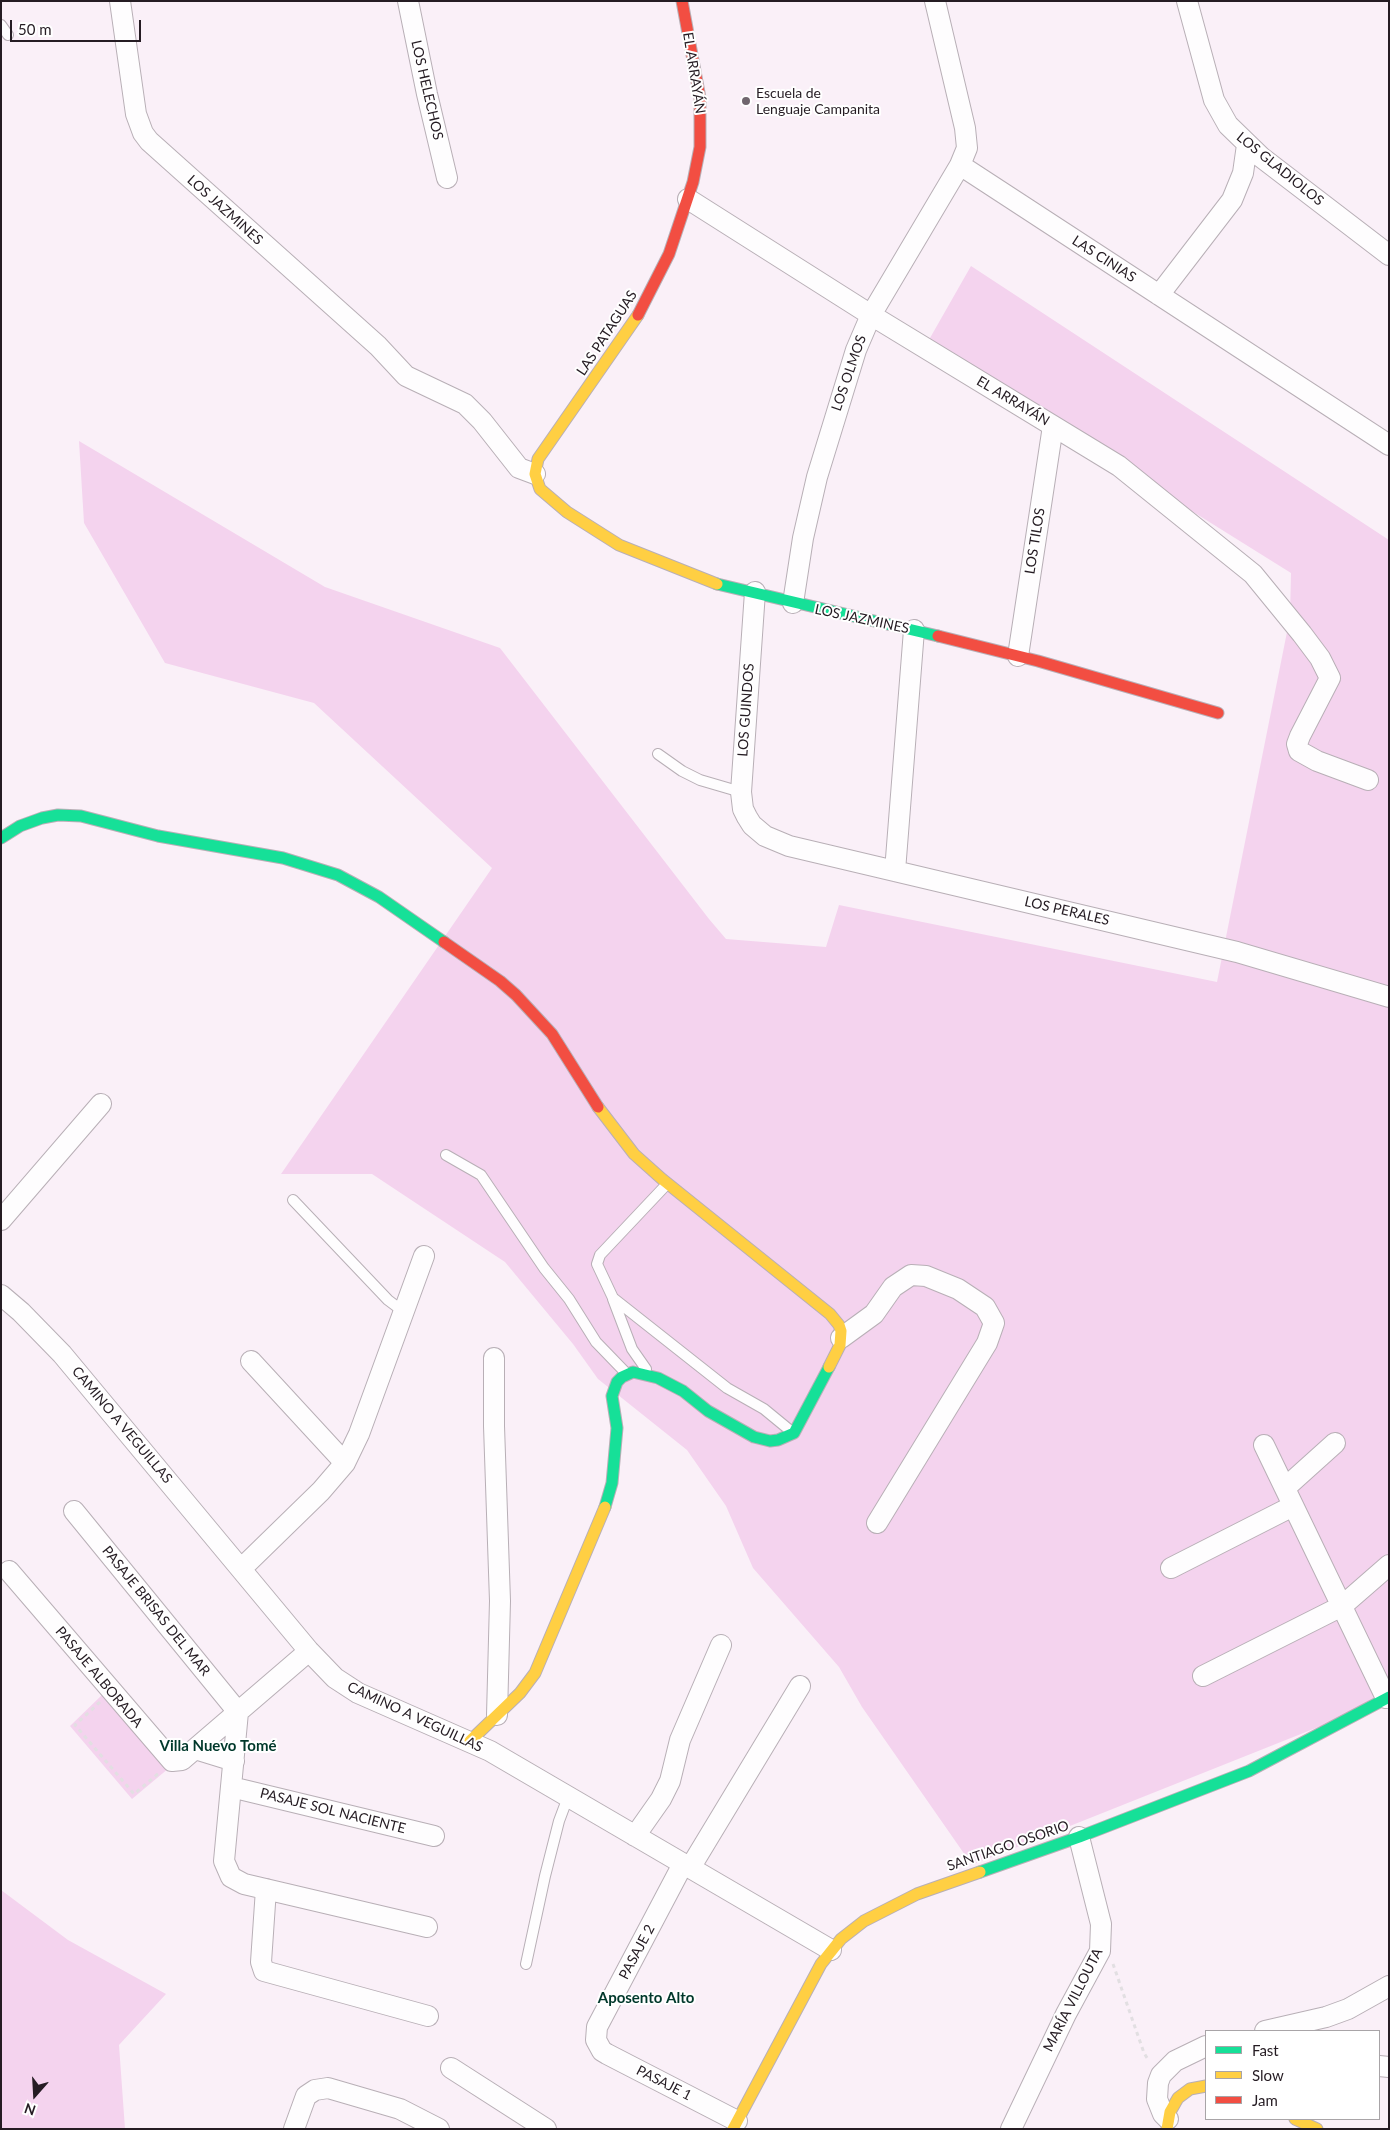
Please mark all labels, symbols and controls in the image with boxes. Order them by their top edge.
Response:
scale bar [12,10,144,42]
text: 50 m [18,20,52,38]
street label: EL ARRAYÁN [679,31,709,115]
street label: LOS HELECHOS [407,39,447,141]
place label: Escuela de Lenguaje Campanita [756,85,880,118]
marker: Escuela de Lenguaje Campanita [740,95,752,107]
street label: LOS GLADIOLOS [1233,129,1327,209]
street label: LOS JAZMINES [184,172,266,248]
street label: LAS CINIAS [1069,232,1139,286]
street label: LAS PATAGUAS [573,287,641,379]
street label: LOS OLMOS [828,333,870,413]
street label: EL ARRAYÁN [973,373,1053,429]
street label: LOS TILOS [1021,507,1049,575]
street label: LOS JAZMINES [813,601,911,637]
street label: LOS GUINDOS [734,663,758,757]
street label: LOS PERALES [1023,893,1111,929]
street label: CAMINO A VEGUILLAS [68,1363,176,1487]
street label: PASAJE BRISAS DEL MAR [98,1543,214,1679]
street label: PASAJE ALBORADA [52,1623,146,1731]
street label: CAMINO A VEGUILLAS [345,1678,485,1756]
district label: Villa Nuevo Tomé [160,1737,276,1755]
street label: PASAJE SOL NACIENTE [258,1785,408,1837]
street label: SANTIAGO OSORIO [945,1817,1071,1875]
street label: PASAJE 2 [616,1922,658,1982]
street label: MARÍA VILLOUTA [1040,1945,1106,2055]
district label: Aposento Alto [598,1989,694,2007]
legend [1205,2030,1380,2120]
text: Fast [1252,2041,1279,2059]
street label: PASAJE 1 [634,2062,694,2104]
text: Slow [1252,2066,1284,2084]
north arrow [10,2070,60,2120]
text: Jam [1252,2091,1278,2109]
text: N [22,2100,38,2119]

